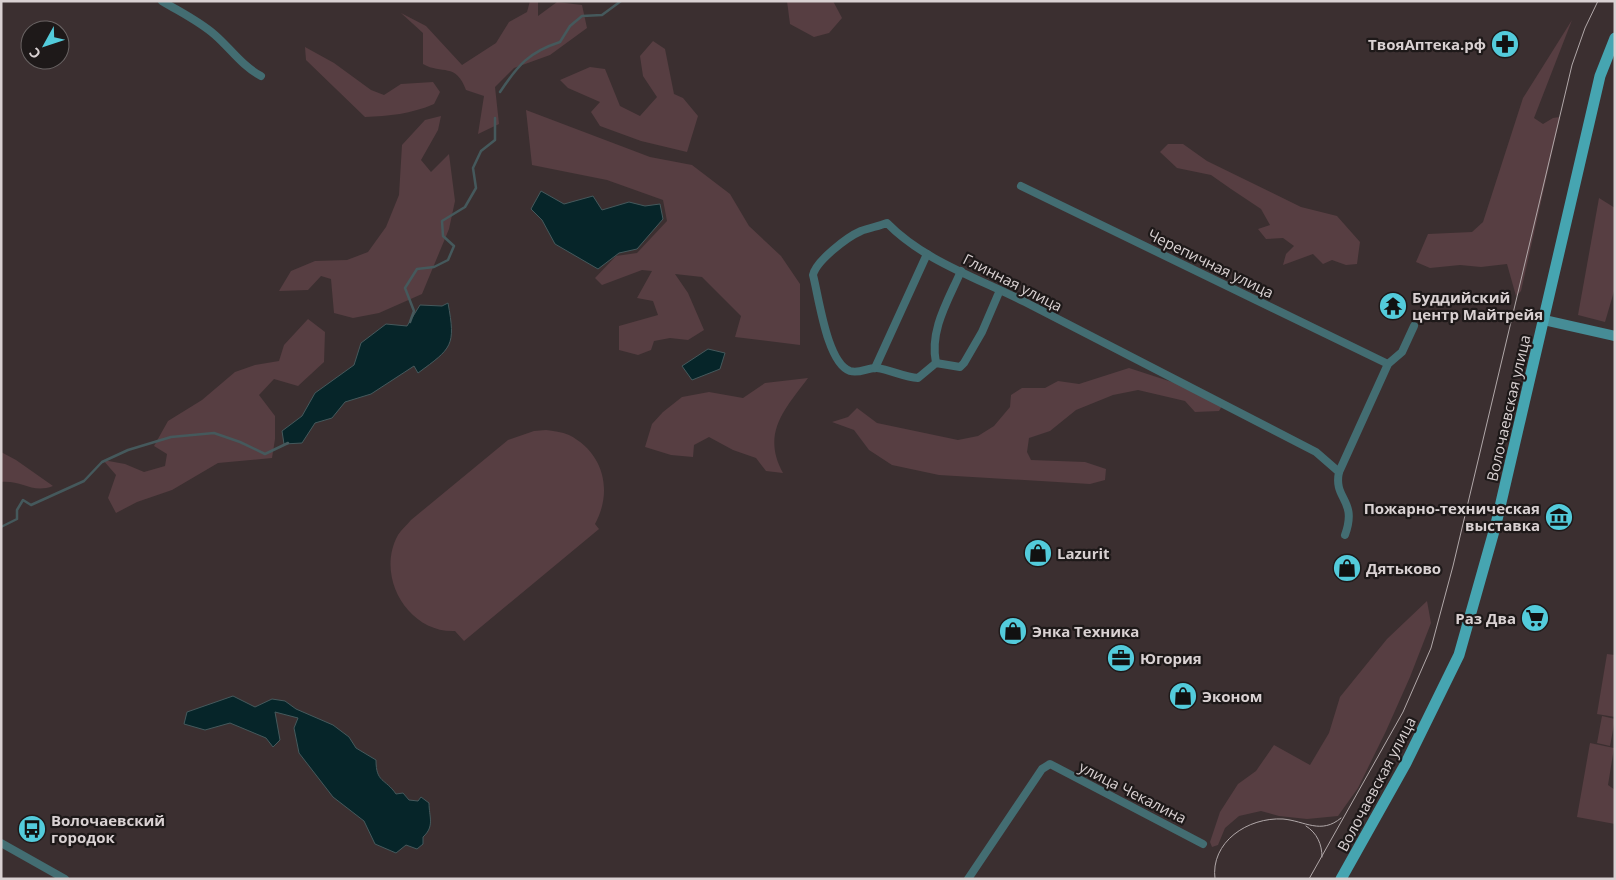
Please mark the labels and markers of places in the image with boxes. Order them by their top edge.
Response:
pharmacy icon: ТвояАптека.рф [1490,29,1520,59]
place label: ТвояАптека.рф [1368,34,1486,54]
place label: Буддийский центр Майтрейя [1412,287,1543,324]
temple icon: Буддийский центр Майтрейя [1378,291,1408,321]
place label: Пожарно-техническая выставка [1364,498,1540,535]
museum icon: Пожарно-техническая выставка [1544,502,1574,532]
shop icon: Lazurit [1023,538,1053,568]
place label: Lazurit [1057,543,1110,563]
shop icon: Дятьково [1332,553,1362,583]
place label: Дятьково [1366,558,1441,578]
supermarket icon: Раз Два [1520,603,1550,633]
place label: Раз Два [1455,608,1516,628]
shop icon: Энка Техника [998,616,1028,646]
place label: Энка Техника [1032,621,1139,641]
office icon: Югория [1106,643,1136,673]
place label: Югория [1140,648,1202,668]
shop icon: Эконом [1168,681,1198,711]
place label: Эконом [1202,686,1262,706]
place label: Волочаевский городок [51,810,165,847]
bus stop icon: Волочаевский городок [17,814,47,844]

